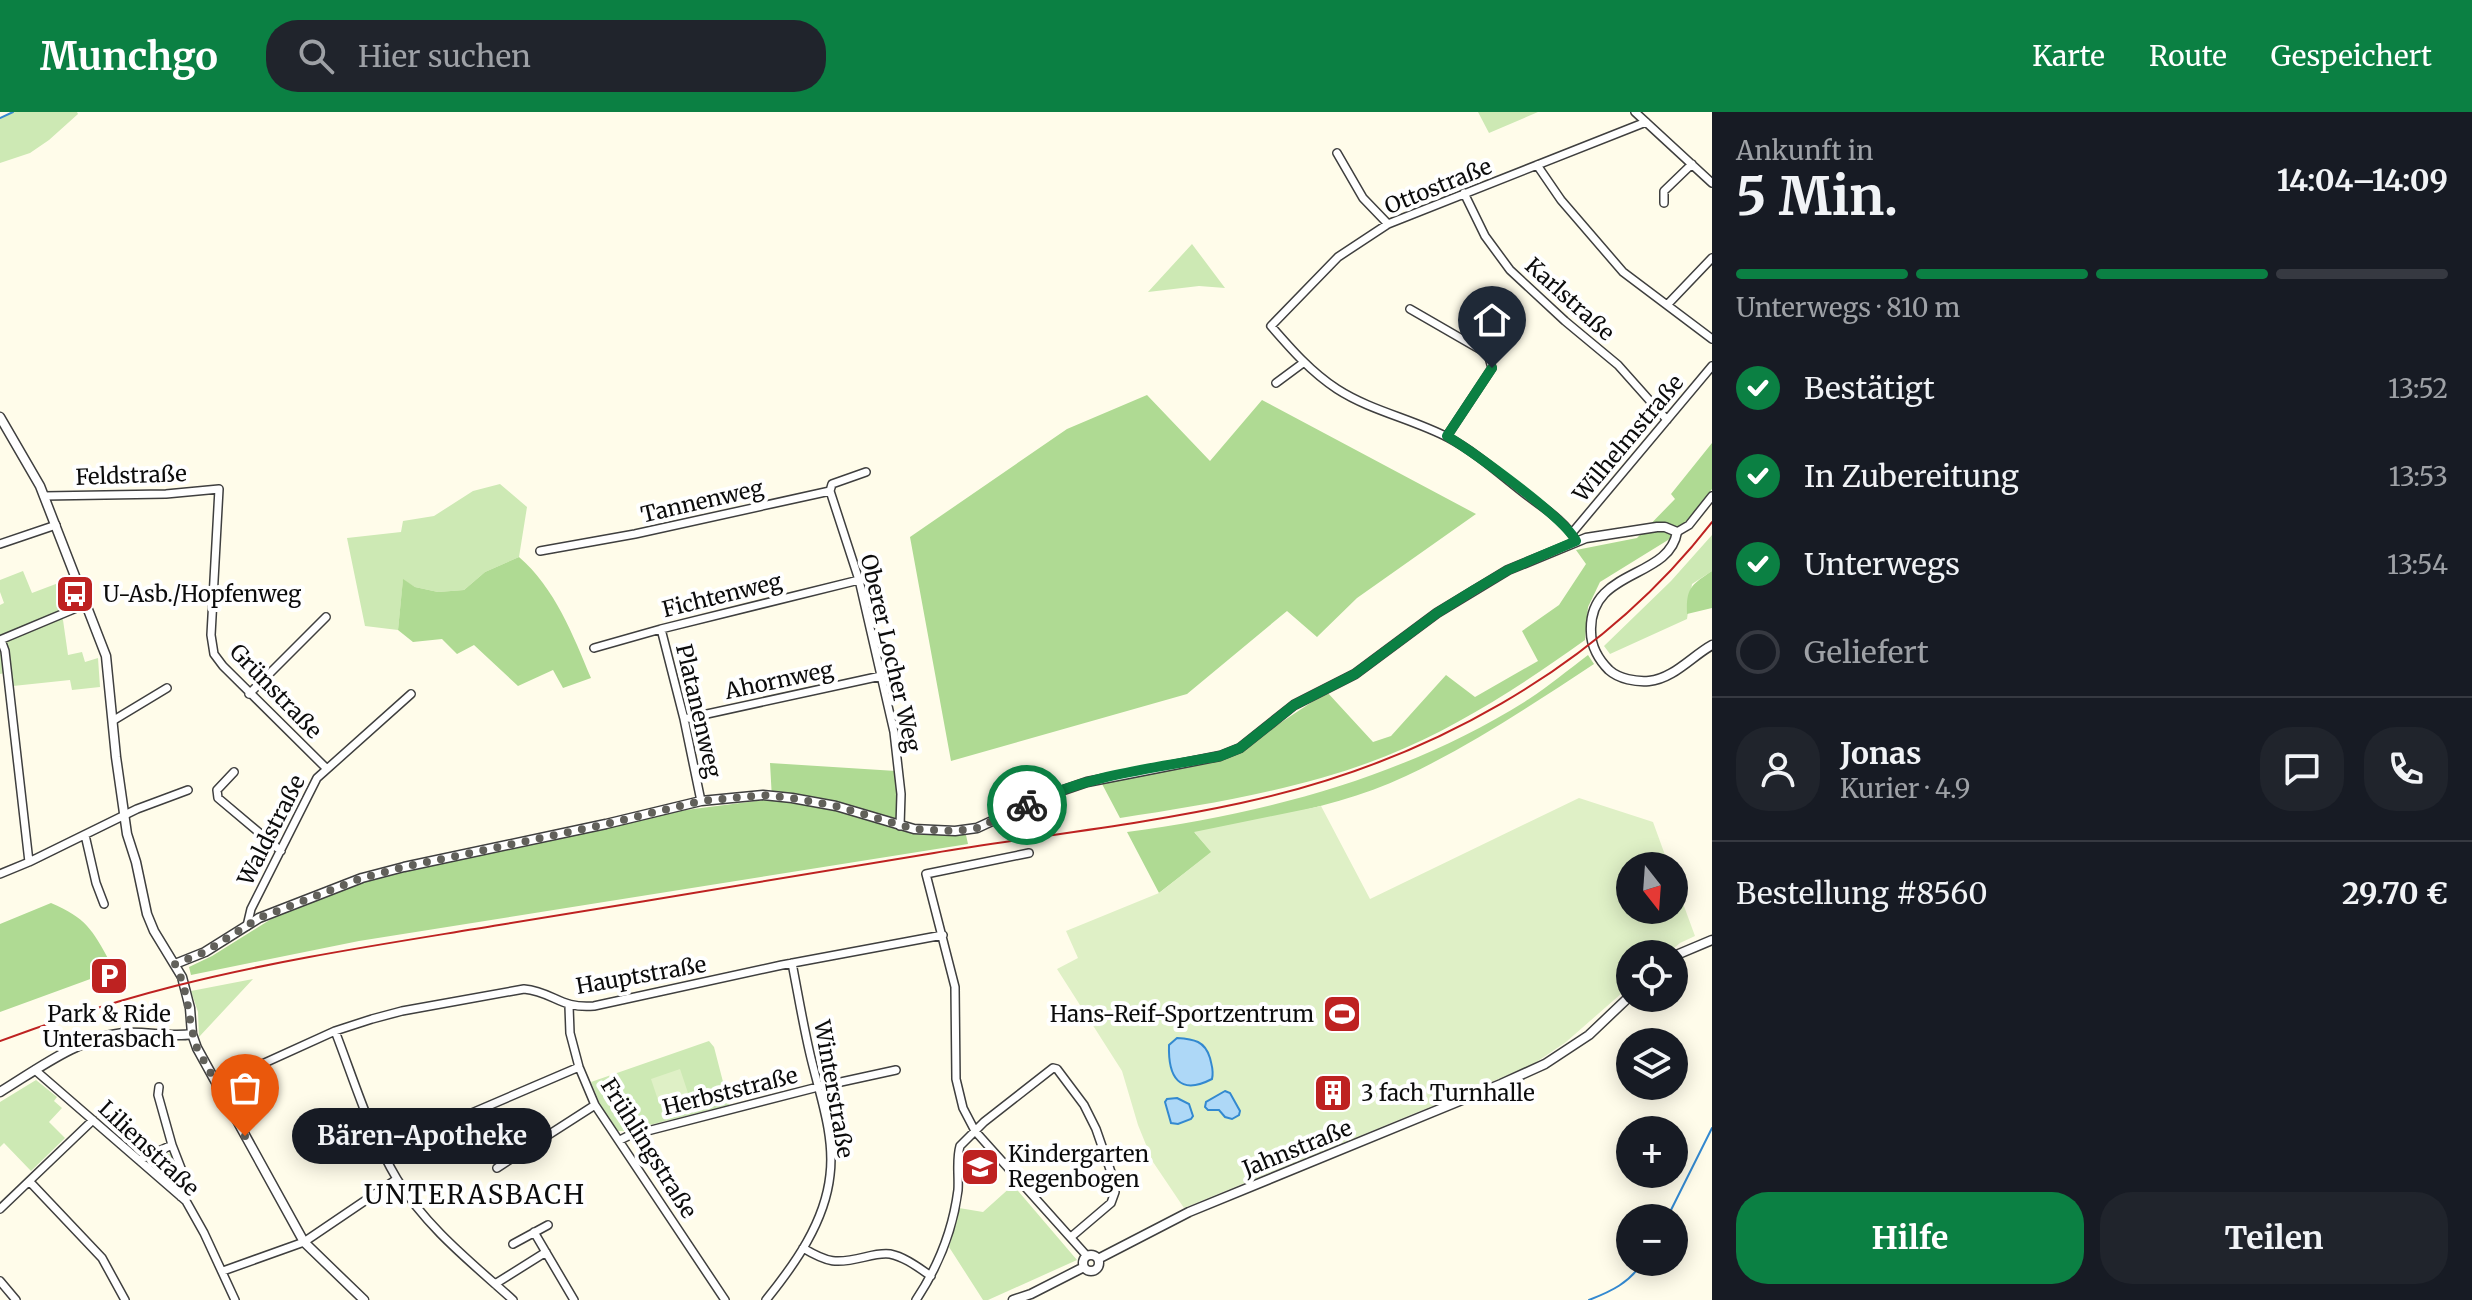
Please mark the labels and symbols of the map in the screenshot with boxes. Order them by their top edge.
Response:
street label: Ottostraße [1380,152,1496,220]
street label: Karlstraße [1519,252,1621,346]
pin [1458,286,1526,368]
street label: Wilhelmstraße [1566,369,1689,508]
street label: Feldstraße [75,459,187,491]
street label: Tannenweg [638,473,766,529]
street label: Oberer Locher Weg [855,551,927,755]
street label: Fichtenweg [659,567,785,623]
bus stop icon: U-Asb./Hopfenweg [54,573,96,615]
place label: U-Asb./Hopfenweg [103,580,301,608]
street label: Grünstraße [224,638,328,744]
street label: Platanenweg [670,641,728,781]
street label: Ahornweg [721,655,836,705]
courier [987,765,1067,845]
street label: Waldstraße [231,770,311,891]
north arrow [1616,852,1688,924]
street label: Hauptstraße [574,950,708,1000]
parking icon: Park & Ride Unterasbach [88,955,130,997]
sports icon: Hans-Reif-Sportzentrum [1321,993,1363,1035]
place label: Park & Ride Unterasbach [43,1000,176,1053]
place label: Hans-Reif-Sportzentrum [1050,1000,1314,1028]
street label: Winterstraße [808,1017,860,1160]
pin [211,1054,279,1136]
street label: Herbststraße [660,1061,800,1121]
building icon: 3 fach Turnhalle [1312,1072,1354,1114]
street label: Frühlingstraße [595,1073,703,1223]
place label: 3 fach Turnhalle [1361,1079,1535,1107]
street label: Lilienstraße [93,1094,205,1202]
callout: Bären-Apotheke [293,1108,553,1164]
street label: Jahnstraße [1237,1113,1356,1183]
place label: Kindergarten Regenbogen [1008,1140,1149,1193]
school or university icon: Kindergarten Regenbogen [959,1146,1001,1188]
district label: UNTERASBACH [364,1178,586,1211]

